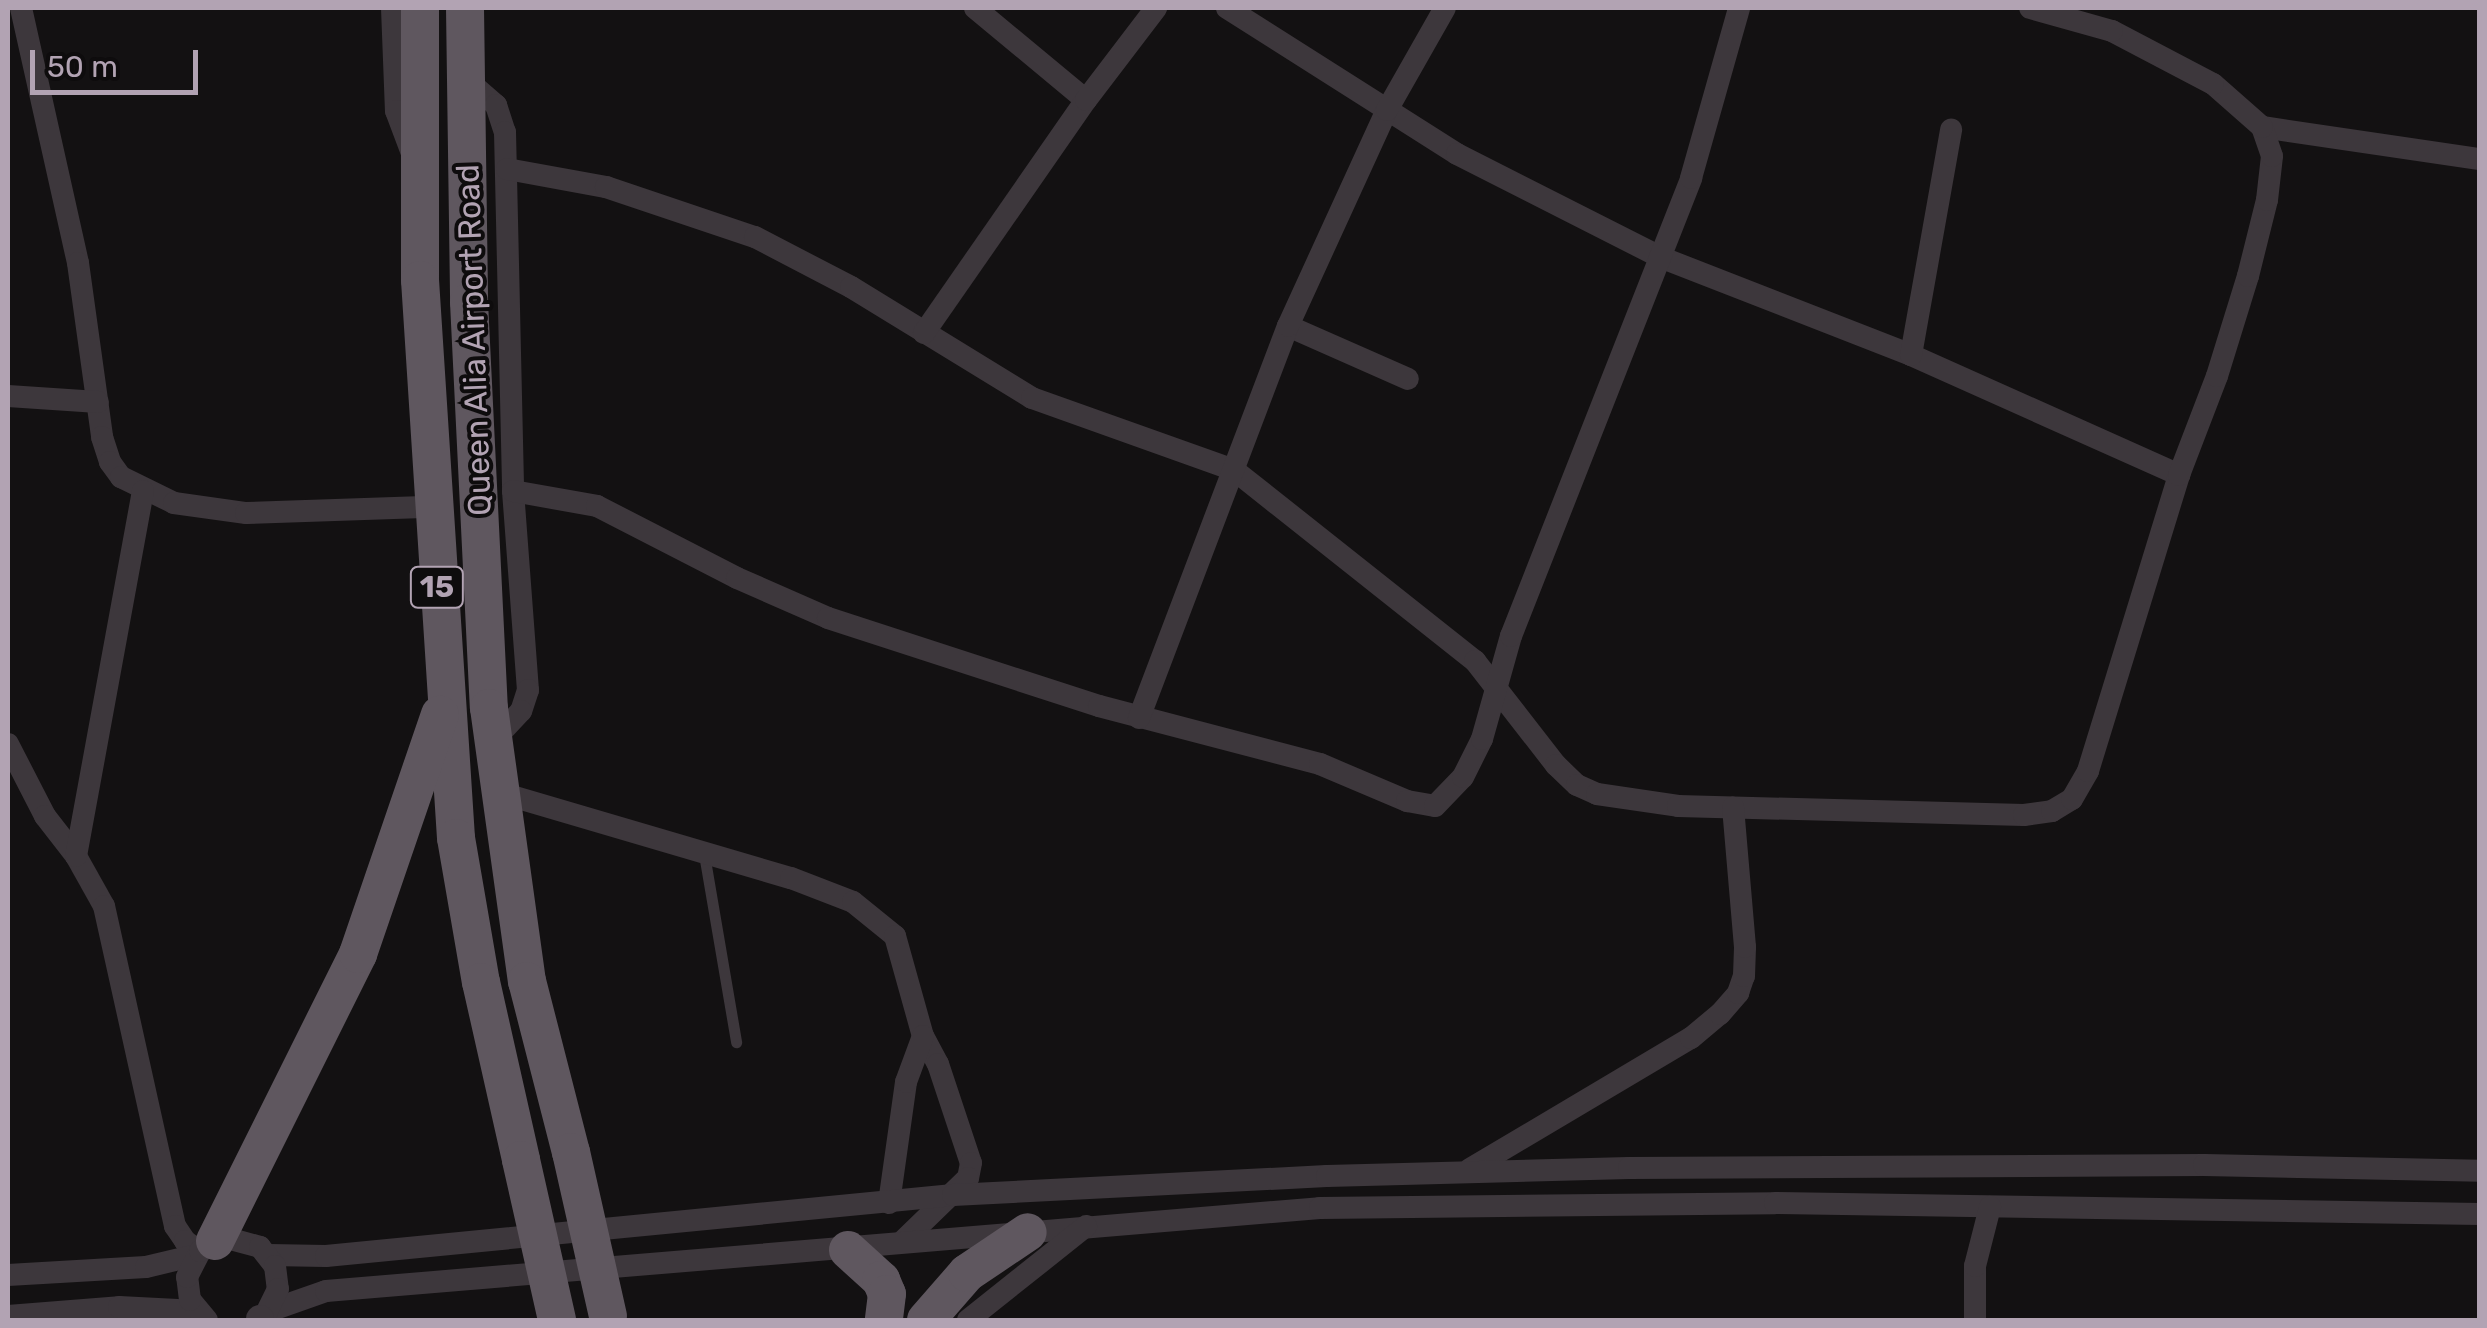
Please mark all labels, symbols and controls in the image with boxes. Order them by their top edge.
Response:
scale bar [35,30,202,92]
text: 50 m [47,49,118,85]
street label: Queen Alia Airport Road [449,163,499,517]
road number: 15 [410,562,464,612]

